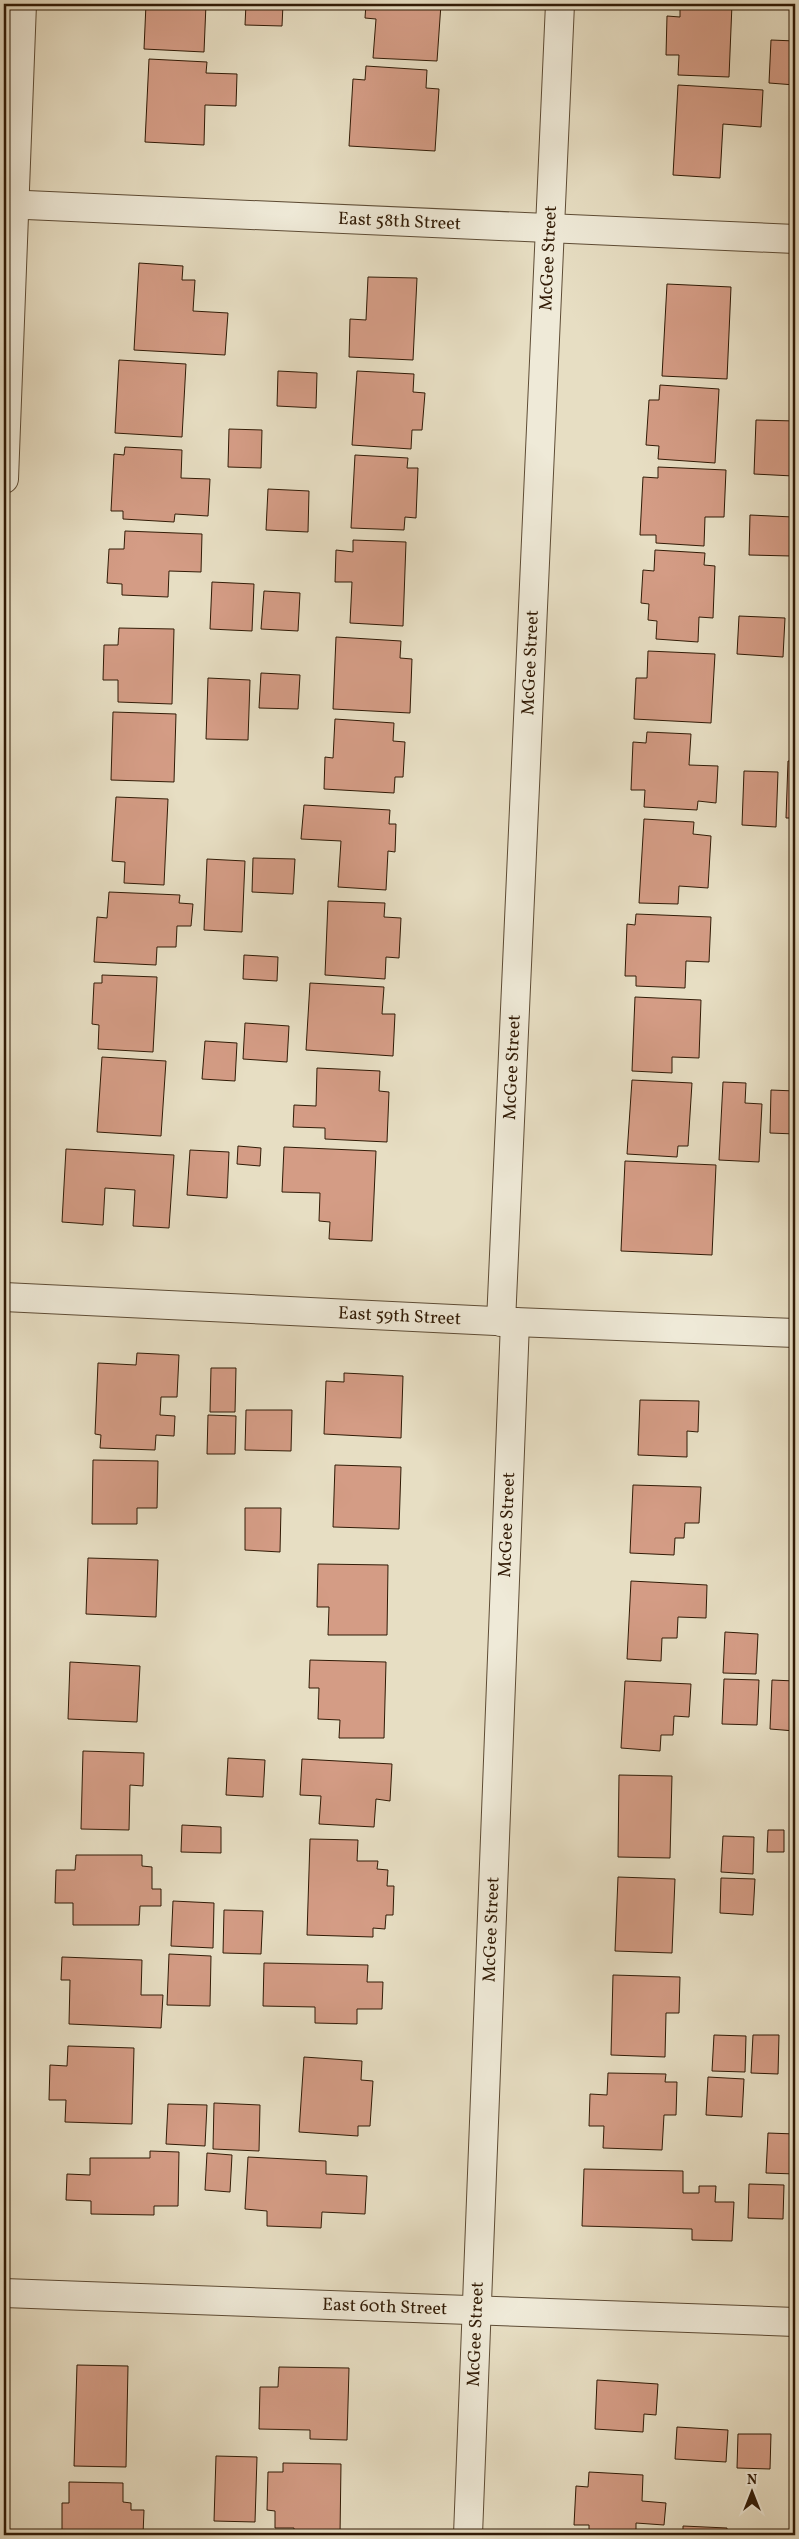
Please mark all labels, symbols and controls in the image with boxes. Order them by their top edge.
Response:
street label: McGee Street [534,205,563,311]
street label: East 58th Street [338,206,462,237]
street label: McGee Street [516,609,545,716]
street label: McGee Street [498,1014,527,1121]
street label: East 59th Street [337,1301,462,1332]
street label: McGee Street [493,1472,522,1578]
street label: McGee Street [477,1876,506,1983]
street label: McGee Street [461,2281,490,2387]
street label: East 60th Street [322,2292,448,2322]
north arrow [726,2466,776,2516]
text: N [747,2471,757,2490]

